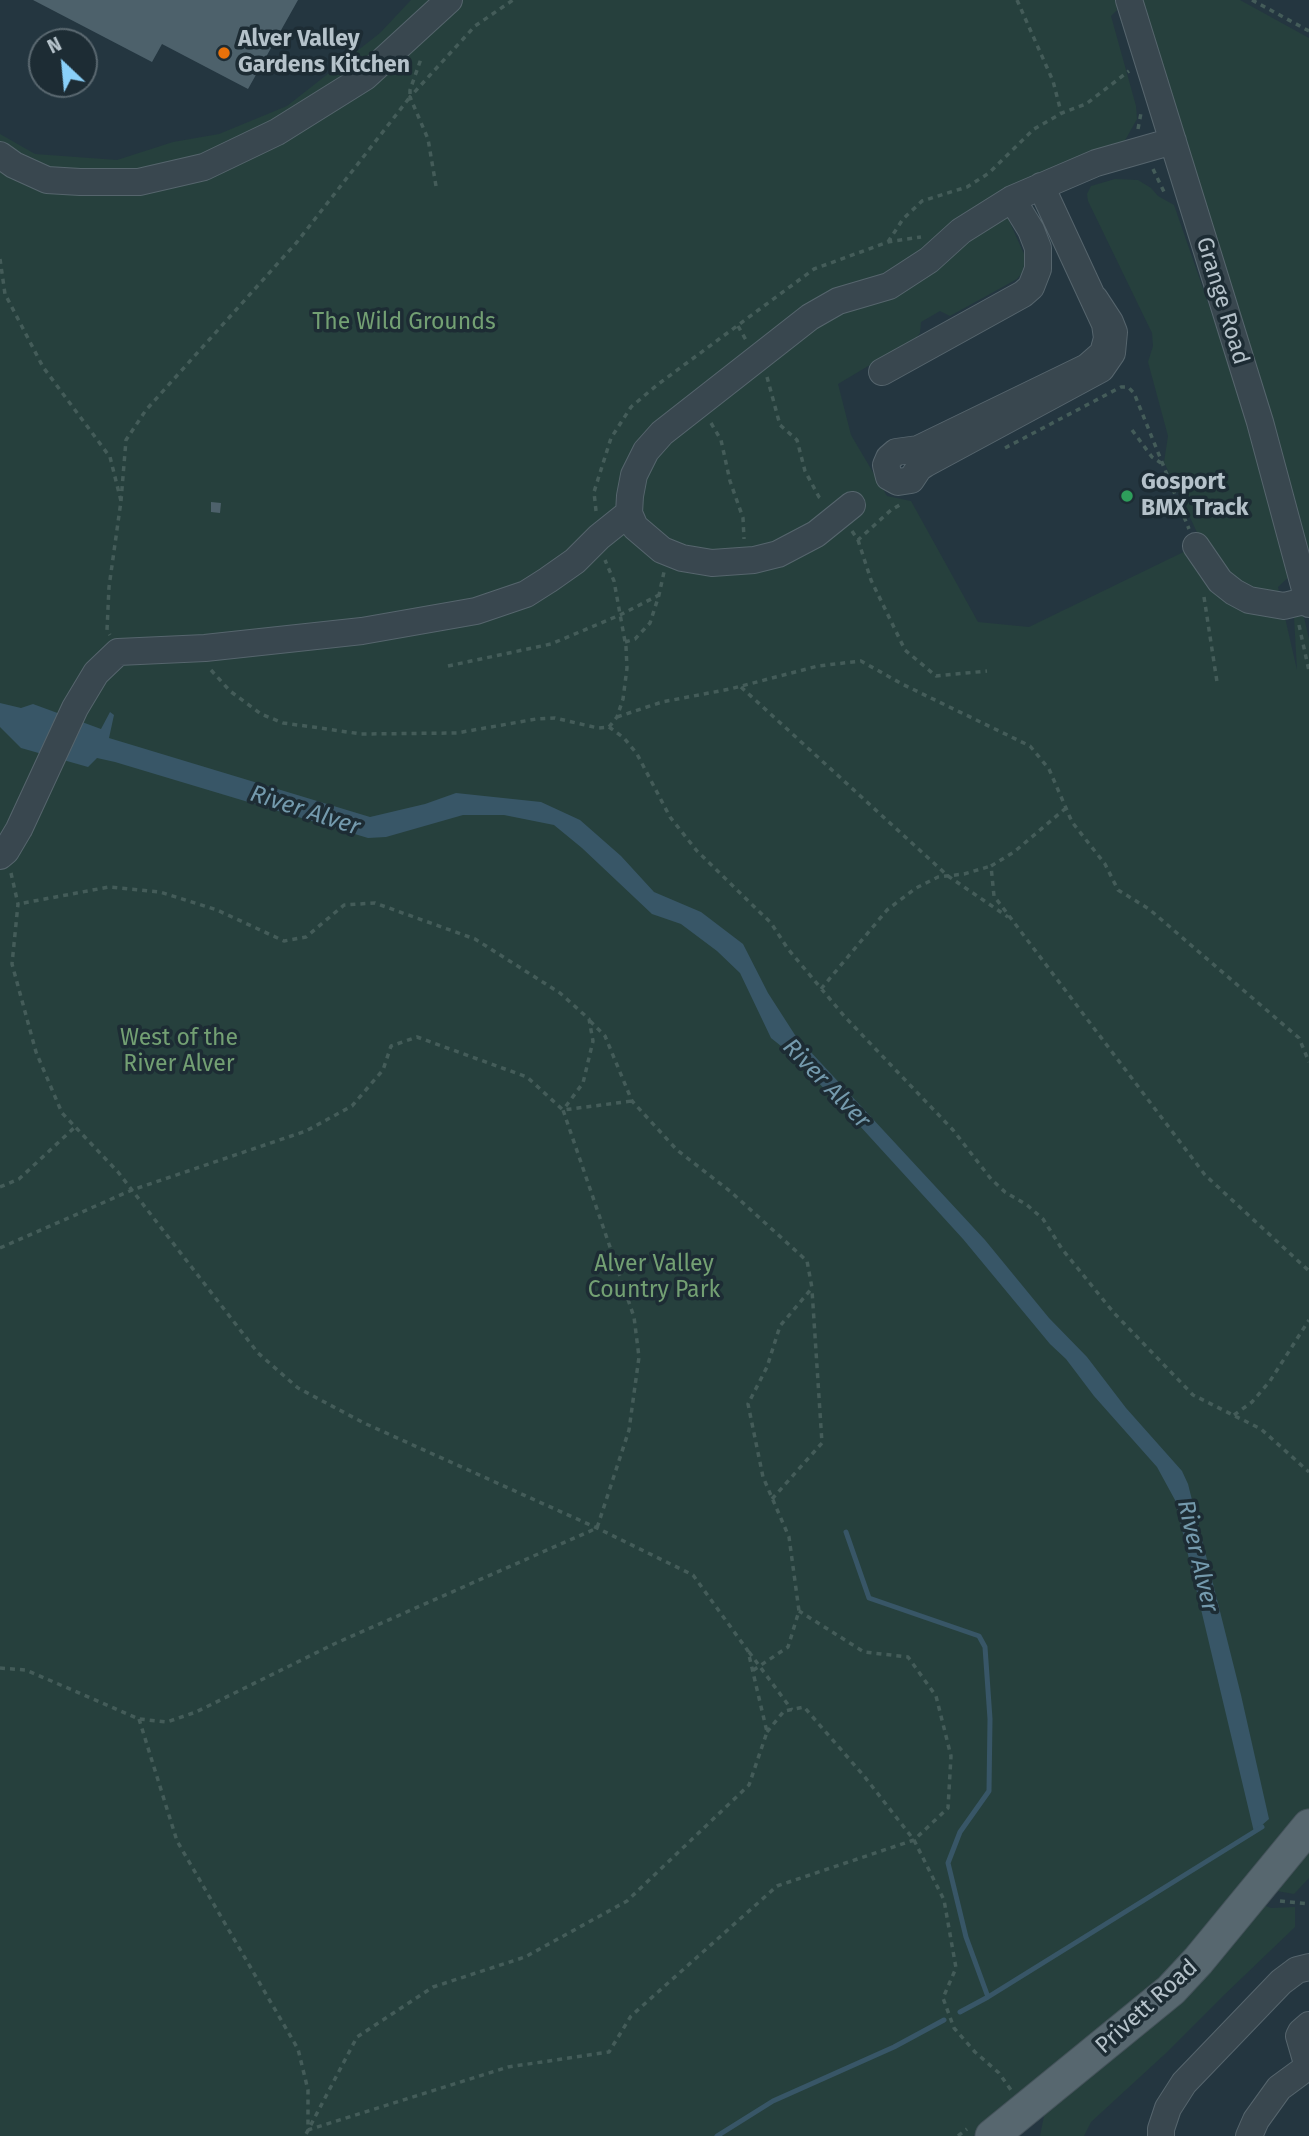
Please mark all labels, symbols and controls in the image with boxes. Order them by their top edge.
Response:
place label: Alver Valley Gardens Kitchen [238,26,410,80]
north arrow [28,28,98,98]
text: N [44,32,65,59]
marker: Alver Valley Gardens Kitchen [216,45,232,61]
street label: Grange Road [1190,234,1254,368]
park label: The Wild Grounds [312,309,496,337]
place label: Gosport BMX Track [1141,469,1249,523]
marker: Gosport BMX Track [1119,488,1135,504]
water label: River Alver [246,780,364,842]
park label: West of the River Alver [120,1025,238,1079]
water label: River Alver [776,1033,876,1135]
park label: Alver Valley Country Park [588,1251,720,1305]
water label: River Alver [1170,1497,1224,1615]
street label: Privett Road [1090,1954,1204,2060]

